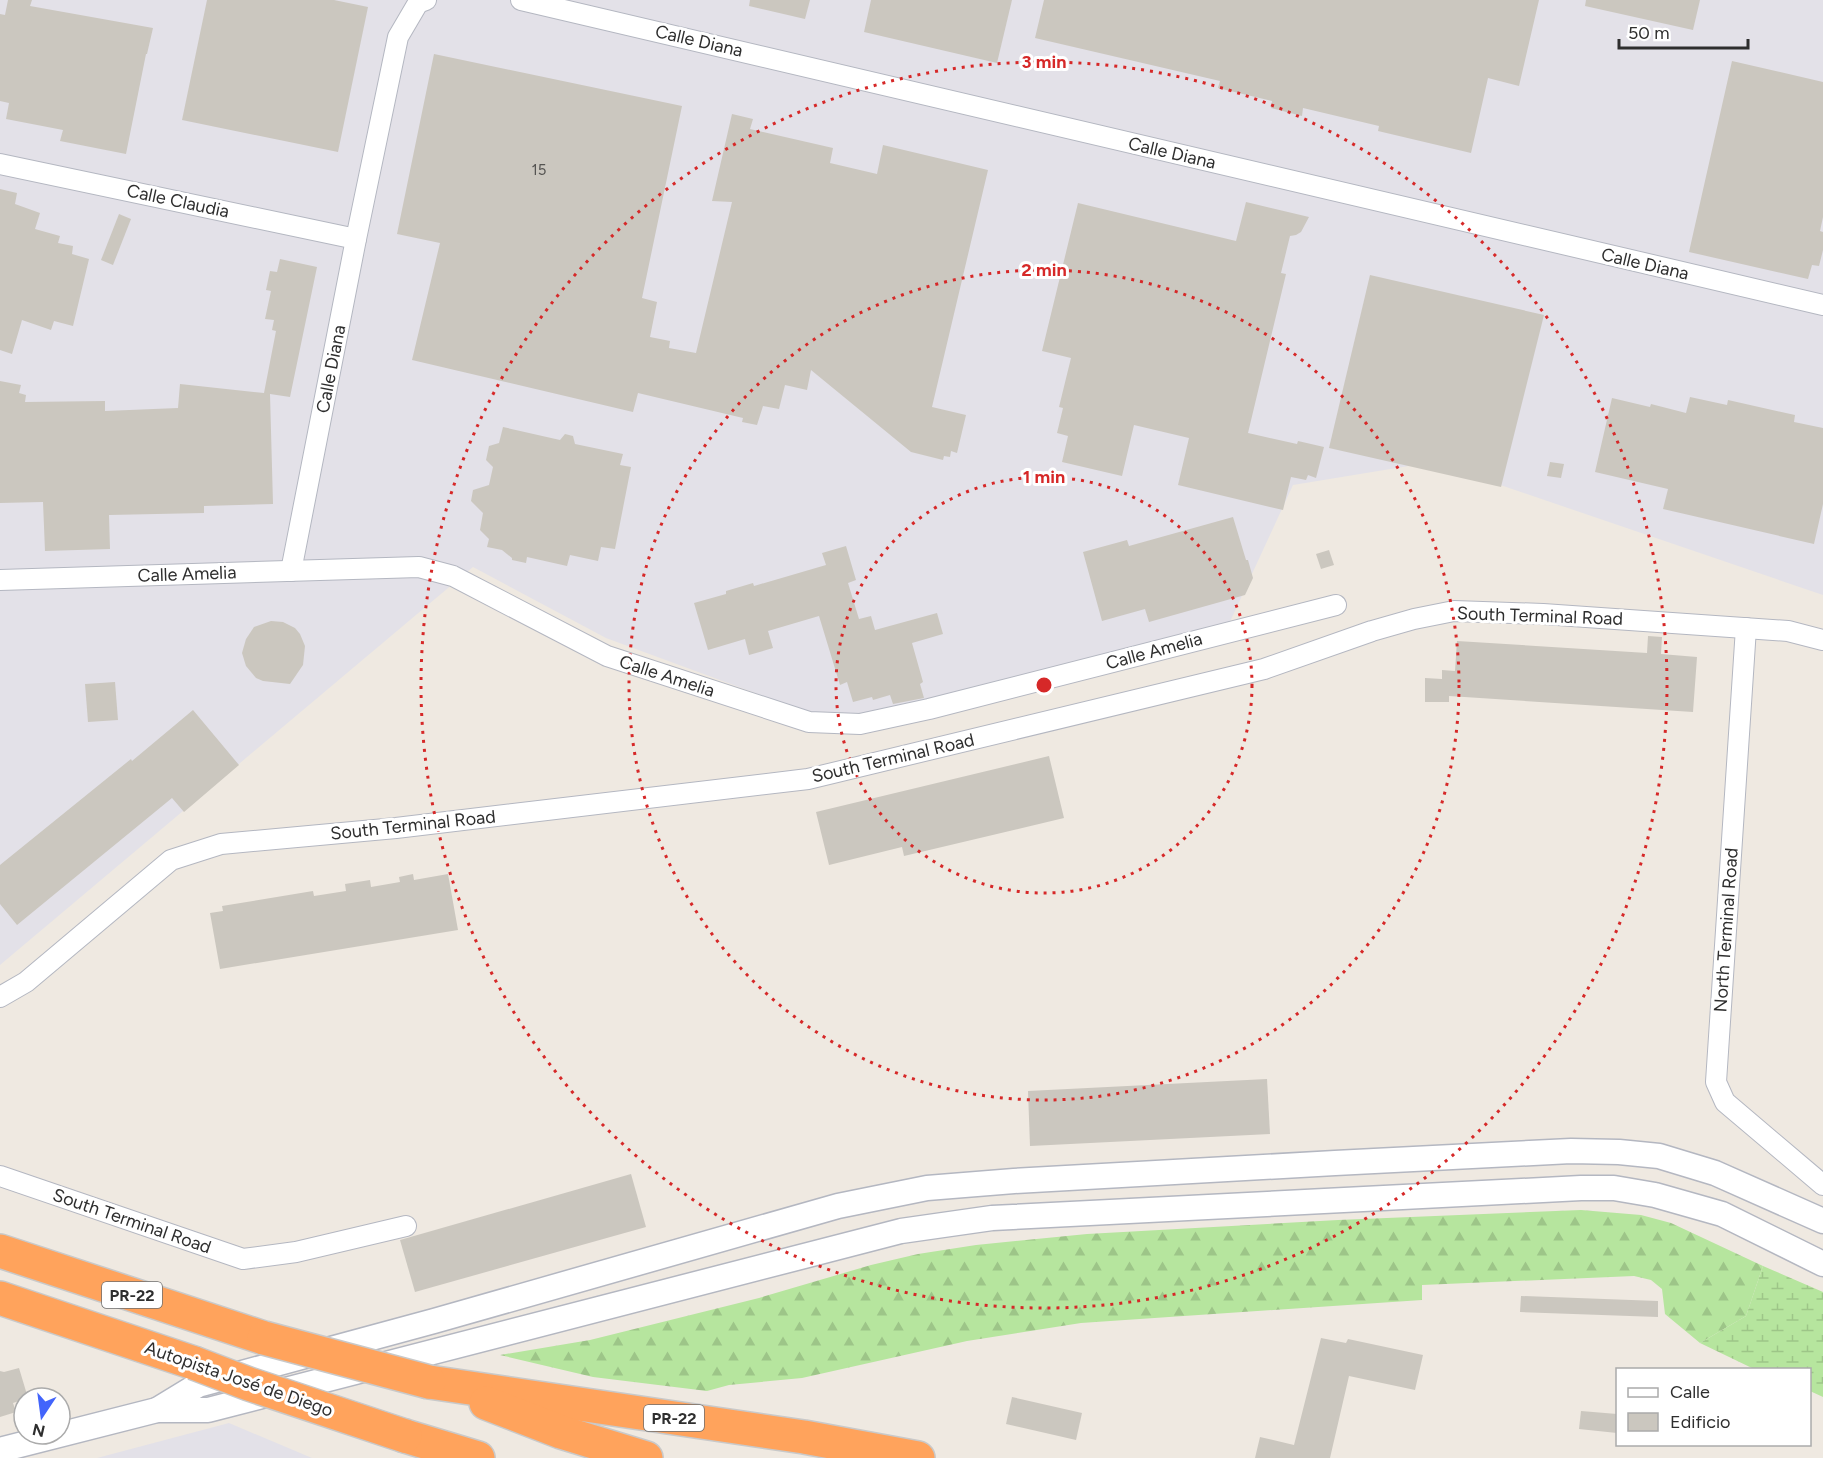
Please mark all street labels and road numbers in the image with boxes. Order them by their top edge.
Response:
street label: Calle Diana [653,20,745,62]
street label: Calle Diana [1126,132,1218,174]
street label: Calle Claudia [125,179,231,223]
street label: Calle Diana [1599,243,1691,285]
street label: Calle Diana [312,323,350,415]
street label: Calle Amelia [137,561,237,587]
street label: South Terminal Road [1457,602,1623,630]
street label: Calle Amelia [1103,628,1205,674]
street label: Calle Amelia [617,650,717,702]
street label: South Terminal Road [810,729,976,787]
street label: South Terminal Road [329,805,497,845]
street label: North Terminal Road [1709,847,1743,1013]
street label: South Terminal Road [50,1184,214,1258]
road number: PR-22 [102,1282,162,1308]
street label: Autopista José de Diego [142,1336,336,1422]
road number: PR-22 [644,1405,704,1431]

